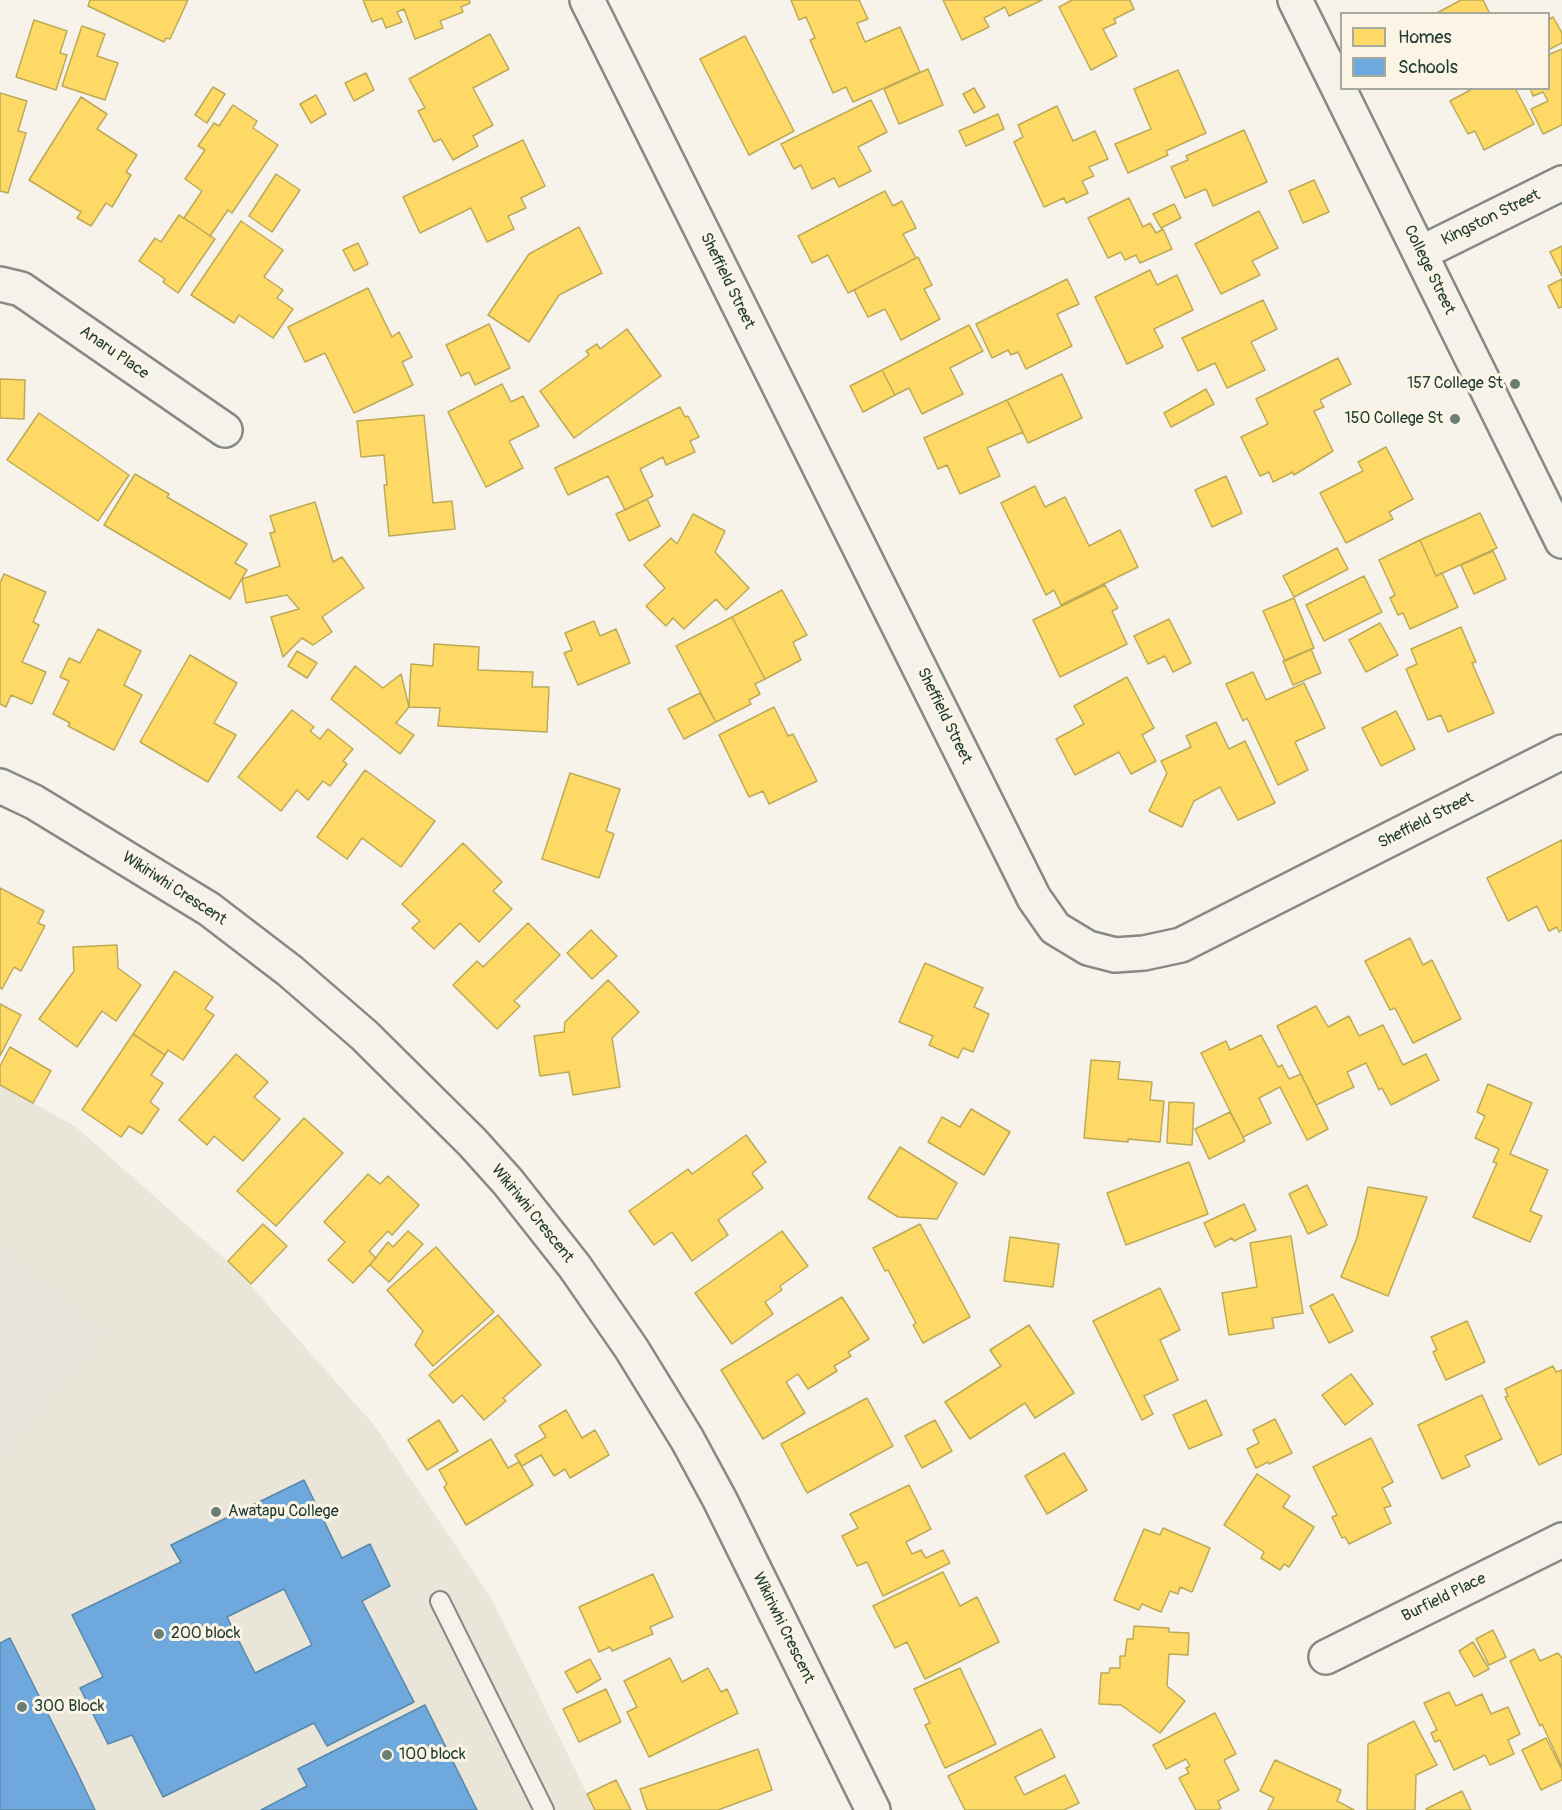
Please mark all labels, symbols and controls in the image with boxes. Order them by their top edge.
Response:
legend [1340,12,1550,90]
text: Homes [1398,26,1451,49]
text: Schools [1398,56,1458,79]
street label: Kingston Street [1439,186,1543,250]
street label: College Street [1399,222,1459,318]
street label: Sheffield Street [695,230,759,332]
street label: Anaru Place [76,322,152,384]
place label: 157 College St [1407,374,1503,394]
marker: 157 College St [1508,377,1522,391]
place label: 150 College St [1345,409,1443,429]
marker: 150 College St [1448,412,1462,426]
street label: Sheffield Street [912,665,976,767]
street label: Sheffield Street [1375,789,1477,853]
street label: Wikiriwhi Crescent [118,848,230,930]
street label: Wikiriwhi Crescent [487,1161,577,1267]
place label: Awatapu College [228,1502,339,1522]
marker: Awatapu College [209,1505,223,1519]
street label: Burfield Place [1399,1569,1489,1627]
street label: Wikiriwhi Crescent [748,1570,818,1686]
place label: 200 block [171,1624,240,1644]
marker: 200 block [152,1627,166,1641]
place label: 300 Block [34,1697,105,1717]
marker: 300 Block [15,1700,29,1714]
place label: 100 block [399,1745,466,1765]
marker: 100 block [380,1748,394,1762]

